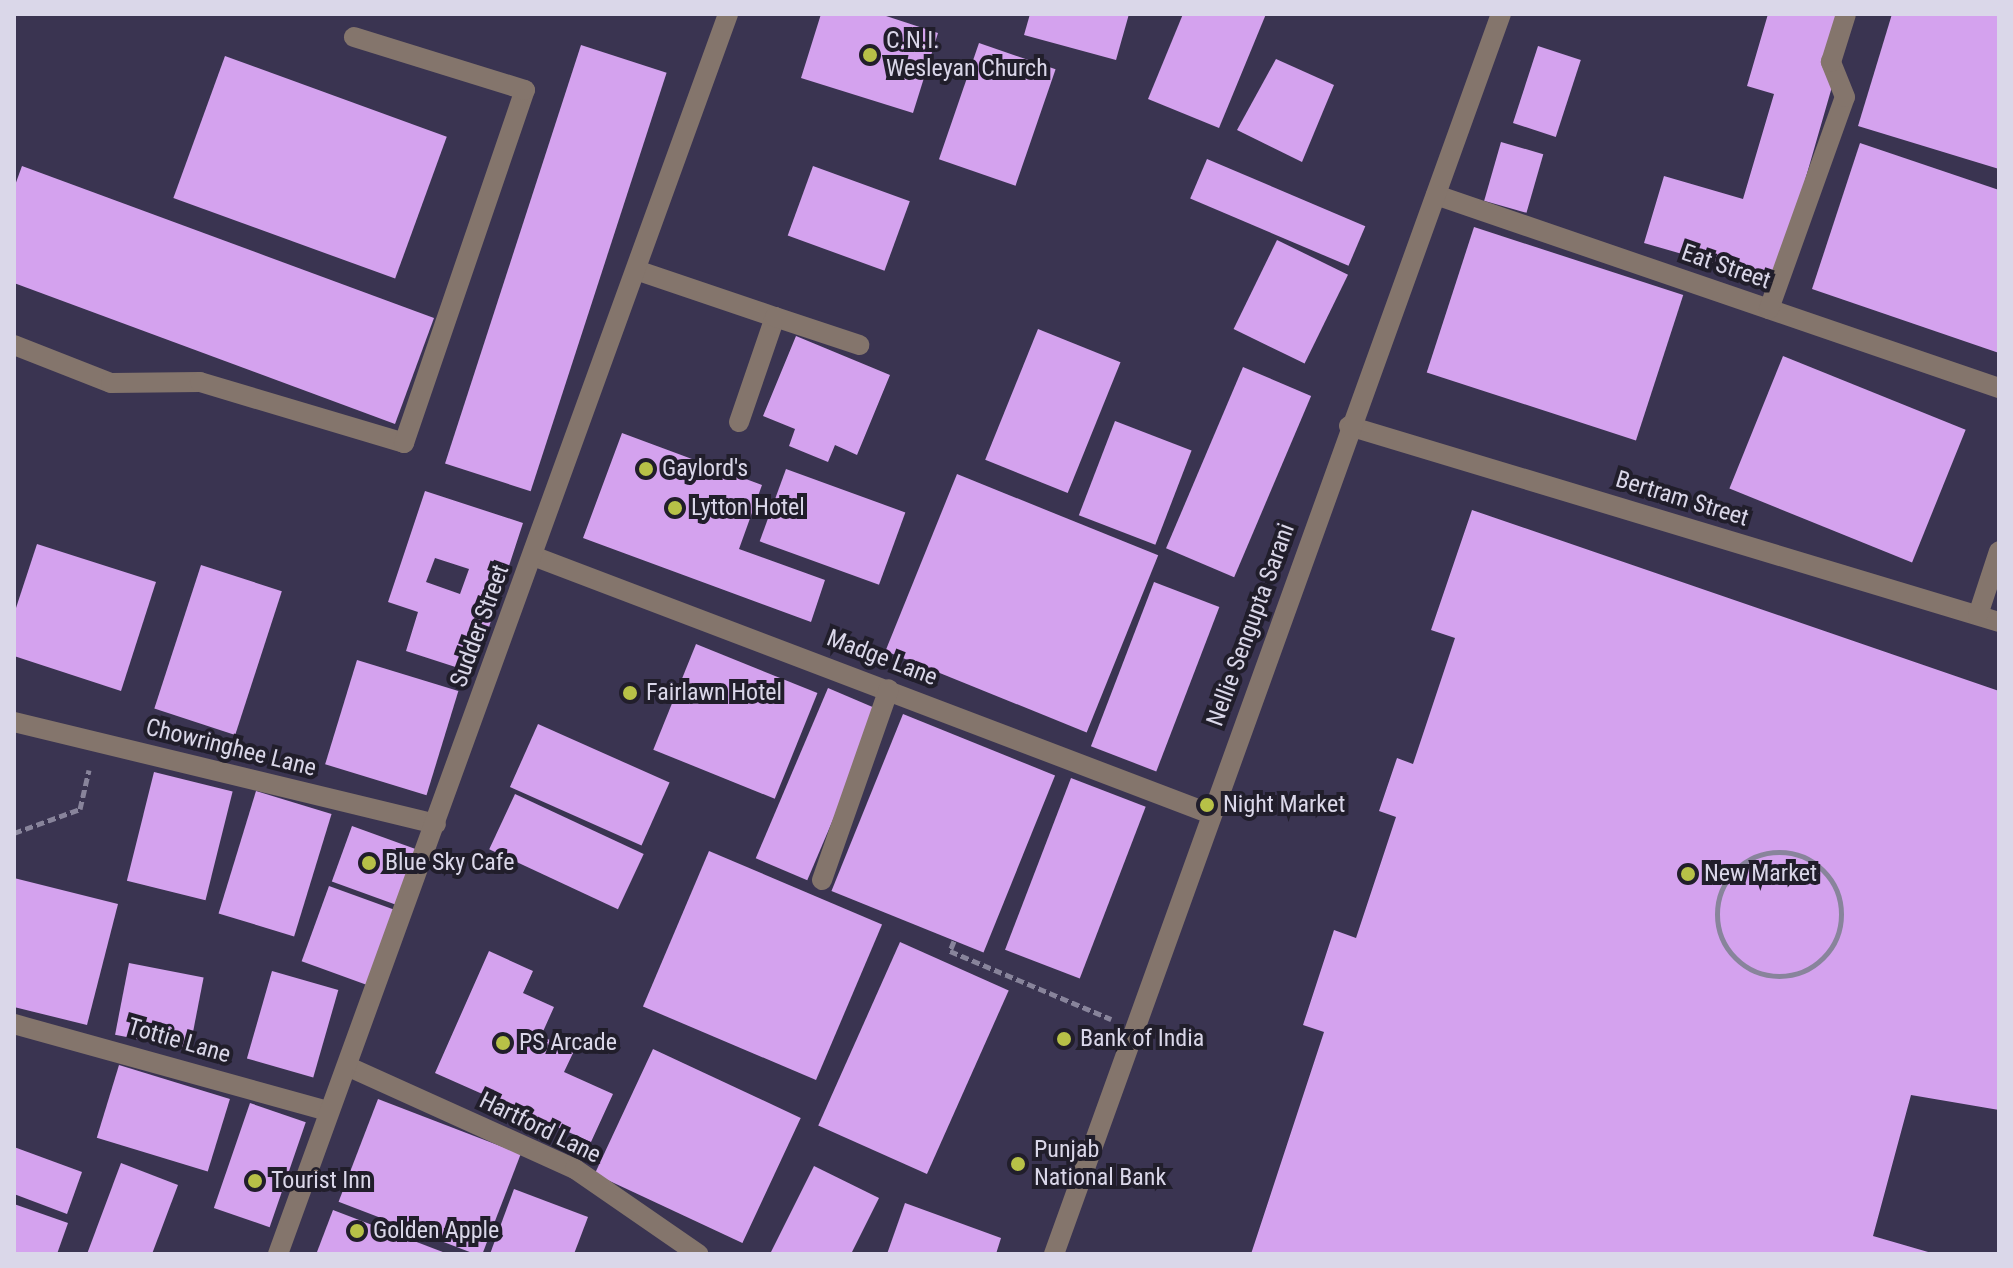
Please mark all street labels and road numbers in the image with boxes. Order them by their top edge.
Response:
street label: Eat Street [1678,238,1774,296]
street label: Bertram Street [1612,465,1752,533]
street label: Nellie Sengupta Sarani [1201,520,1301,730]
street label: Sudder Street [445,561,515,691]
street label: Madge Lane [823,624,941,692]
street label: Chowringhee Lane [143,713,319,783]
street label: Tottie Lane [124,1013,234,1069]
street label: Hartford Lane [475,1086,605,1170]

